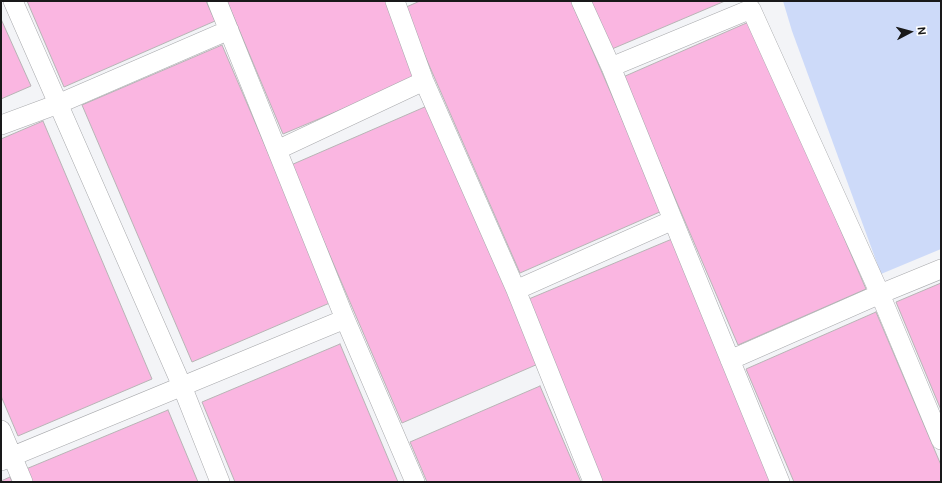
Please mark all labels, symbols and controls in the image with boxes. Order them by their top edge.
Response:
north arrow [890,12,930,52]
text: N [915,26,929,35]

